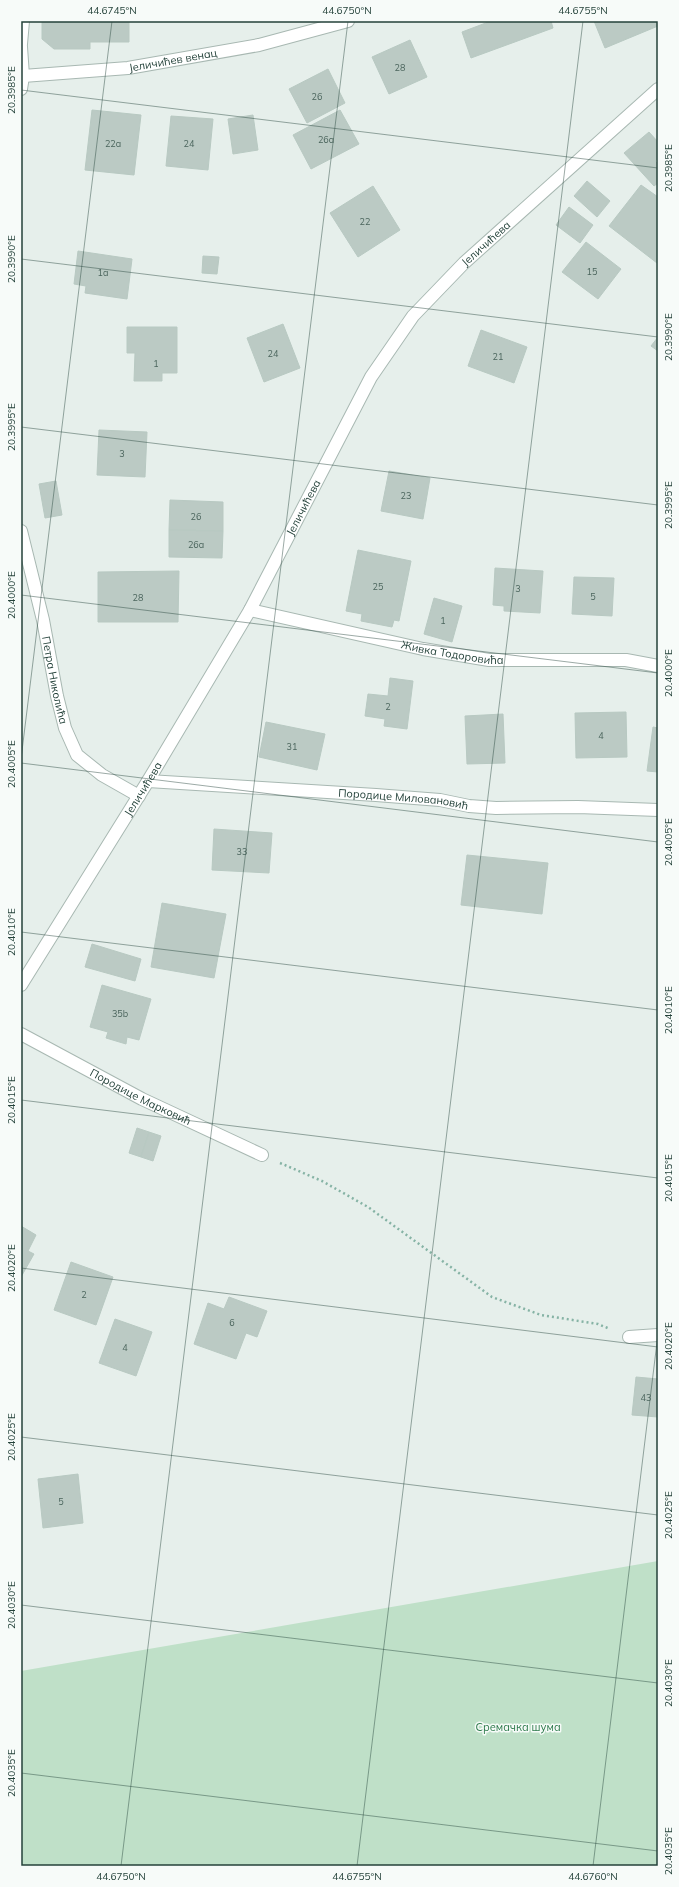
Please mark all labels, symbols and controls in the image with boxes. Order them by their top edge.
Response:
text: 44.6745°N [87,4,137,17]
text: 44.6750°N [322,4,372,17]
text: 44.6755°N [558,4,608,17]
street label: Јеличићев венац [128,45,219,75]
house number: 28 [395,62,405,73]
text: 20.3985°E [5,66,18,114]
house number: 26 [312,91,322,102]
house number: 26a [318,134,334,145]
house number: 22a [105,138,121,149]
house number: 24 [184,138,195,149]
text: 20.3985°E [662,144,675,192]
house number: 22 [360,216,370,227]
street label: Јеличићева [459,218,513,269]
text: 20.3990°E [5,235,18,283]
house number: 15 [587,266,598,277]
house number: 1a [98,267,108,278]
text: 20.3990°E [662,313,675,361]
house number: 24 [268,348,279,359]
house number: 21 [493,351,503,362]
house number: 1 [153,358,159,369]
text: 20.3995°E [5,403,18,451]
house number: 3 [119,448,125,459]
street label: Јеличићева [283,477,324,538]
text: 20.3995°E [662,481,675,529]
house number: 23 [401,490,411,501]
house number: 26 [191,511,201,522]
house number: 26a [188,539,204,550]
text: 20.4000°E [5,571,18,619]
house number: 25 [373,581,384,592]
house number: 3 [515,583,521,594]
house number: 5 [590,591,596,602]
house number: 28 [133,592,143,603]
house number: 1 [440,615,446,626]
street label: Петра Николића [39,635,71,726]
street label: Живка Тодоровића [400,637,504,667]
text: 20.4000°E [662,649,675,697]
house number: 2 [385,701,391,712]
house number: 4 [598,730,604,741]
text: 20.4005°E [5,740,18,788]
house number: 31 [287,741,297,752]
street label: Јеличићева [121,759,165,818]
street label: Породице Миловановић [338,786,470,813]
text: 20.4005°E [662,818,675,866]
house number: 33 [237,846,247,857]
text: 20.4010°E [5,908,18,956]
text: 20.4010°E [662,986,675,1034]
house number: 35b [112,1008,128,1019]
street label: Породице Марковић [88,1065,193,1128]
text: 20.4015°E [5,1076,18,1124]
text: 20.4015°E [662,1154,675,1202]
text: 20.4020°E [5,1244,18,1292]
house number: 2 [81,1289,87,1300]
house number: 6 [229,1317,235,1328]
text: 20.4020°E [662,1322,675,1370]
house number: 4 [122,1342,128,1353]
house number: 43 [641,1392,651,1403]
text: 20.4025°E [5,1413,18,1461]
text: 20.4025°E [662,1491,675,1539]
house number: 5 [58,1496,64,1507]
text: 20.4030°E [5,1581,18,1629]
text: 20.4030°E [662,1659,675,1707]
park label: Сремачка шума [475,1720,561,1734]
text: 20.4035°E [5,1749,18,1797]
text: 20.4035°E [662,1827,675,1875]
text: 44.6750°N [96,1870,146,1883]
text: 44.6755°N [332,1870,382,1883]
text: 44.6760°N [568,1870,618,1883]

